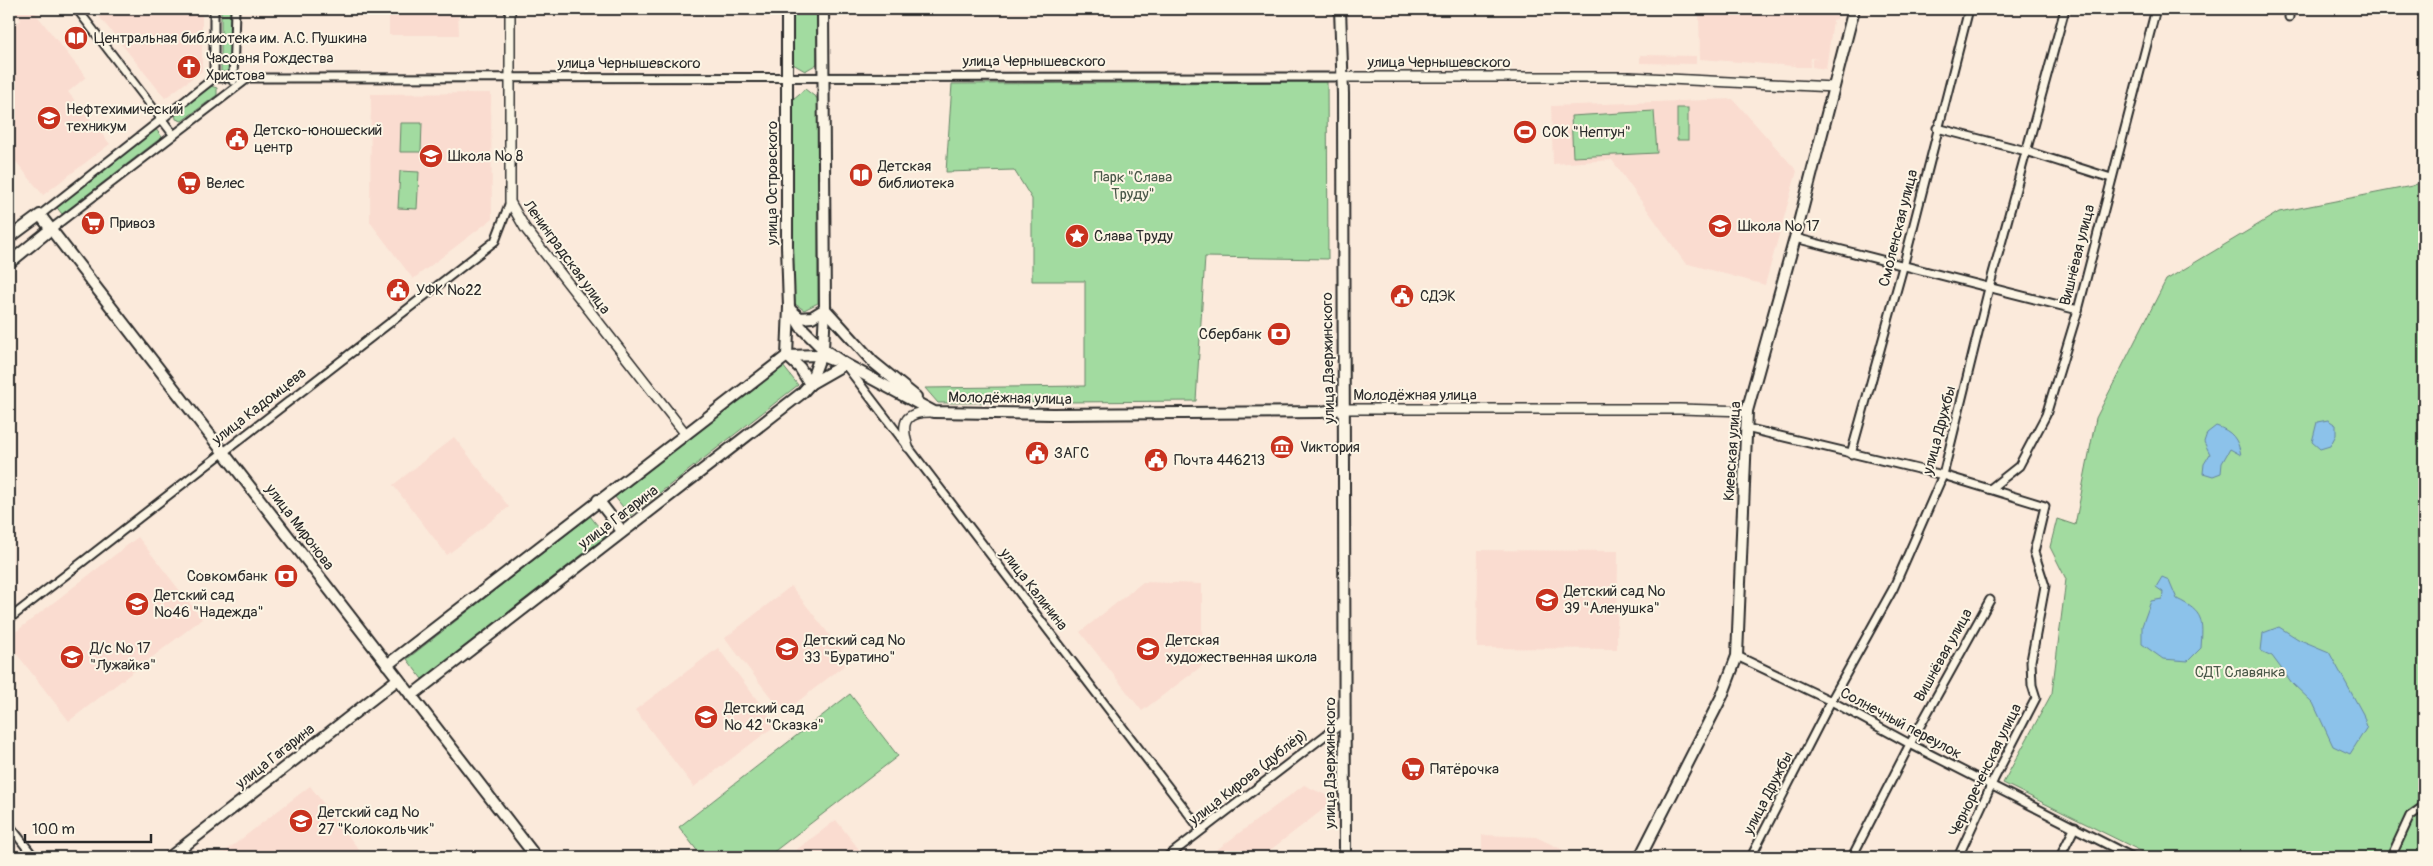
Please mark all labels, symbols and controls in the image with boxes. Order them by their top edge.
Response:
library icon: Центральная библиотека им. А.С. Пушкина [63,25,89,51]
place label: Центральная библиотека им. А.С. Пушкина [94,29,367,48]
place label: Часовня Рождества Христова [206,49,334,85]
street label: улица Чернышевского [961,52,1106,71]
street label: улица Чернышевского [1366,53,1511,72]
church icon: Часовня Рождества Христова [176,54,202,80]
street label: улица Чернышевского [556,54,701,73]
place label: Нефтехимический техникум [66,100,183,136]
school or university icon: Нефтехимический техникум [36,105,62,131]
sports icon: СОК "Нептун" [1512,119,1538,145]
place label: Детско-юношеский центр [253,121,382,157]
street label: улица Островского [763,121,782,246]
place label: СОК "Нептун" [1542,123,1631,142]
public building icon: Детско-юношеский центр [224,126,250,152]
school or university icon: Школа № 8 [418,143,444,169]
place label: Школа № 8 [448,147,524,166]
place label: Детская библиотека [877,157,954,193]
library icon: Детская библиотека [848,162,874,188]
park label: Парк "Слава Труду" [1094,168,1172,204]
street label: Смоленская улица [1875,168,1922,289]
supermarket icon: Велес [176,170,202,196]
place label: Велес [206,174,245,193]
street label: Ленинградская улица [518,196,614,318]
street label: Вишнёвая улица [2056,203,2099,308]
supermarket icon: Привоз [80,210,106,236]
school or university icon: Школа № 17 [1707,213,1733,239]
place label: Привоз [110,214,155,233]
place label: Школа № 17 [1738,217,1820,236]
place icon: Слава Труду [1064,223,1090,249]
place label: Слава Труду [1094,227,1174,246]
public building icon: УФК №22 [385,277,411,303]
place label: УФК №22 [416,281,482,300]
public building icon: СДЭК [1389,283,1415,309]
place label: СДЭК [1420,287,1456,306]
street label: улица Дзержинского [1318,292,1339,425]
bank icon: Сбербанк [1266,321,1292,347]
place label: Сбербанк [1199,325,1262,344]
street label: улица Кадомцева [208,364,310,450]
street label: улица Дружбы [1918,384,1960,477]
street label: Молодёжная улица [1353,386,1477,405]
street label: Молодёжная улица [948,388,1072,409]
street label: Киевская улица [1720,400,1745,502]
museum icon: Vиктория [1269,434,1295,460]
place label: Vиктория [1300,438,1360,457]
public building icon: ЗАГС [1024,440,1050,466]
place label: ЗАГС [1054,444,1089,463]
public building icon: Почта 446213 [1143,447,1169,473]
place label: Почта 446213 [1174,451,1265,470]
street label: улица Миронова [260,480,338,574]
street label: улица Гагарина [574,481,662,554]
street label: улица Калинина [995,544,1072,634]
bank icon: Совкомбанк [273,563,299,589]
place label: Совкомбанк [187,567,268,586]
place label: Детский сад № 39 "Аленушка" [1563,582,1665,618]
place label: Детский сад №46 "Надежда" [153,586,264,622]
school or university icon: Детский сад № 39 "Аленушка" [1534,587,1560,613]
school or university icon: Детский сад №46 "Надежда" [124,591,150,617]
street label: Вишнёвая улица [1910,605,1977,705]
place label: Детский сад № 33 "Буратино" [803,631,905,667]
place label: Детская художественная школа [1165,631,1317,667]
school or university icon: Детский сад № 33 "Буратино" [774,636,800,662]
school or university icon: Детская художественная школа [1135,636,1161,662]
place label: Д/с № 17 "Лужайка" [89,639,156,675]
school or university icon: Д/с № 17 "Лужайка" [59,644,85,670]
park label: СДТ Славянка [2195,663,2285,682]
street label: Солнечный переулок [1837,683,1965,764]
street label: улица Дзержинского [1321,697,1340,830]
place label: Детский сад № 42 "Сказка" [723,699,824,735]
street label: Чернореченская улица [1945,700,2026,840]
school or university icon: Детский сад № 42 "Сказка" [693,704,719,730]
street label: улица Гагарина [231,720,319,794]
street label: улица Кирова (дублёр) [1184,725,1312,830]
street label: улица Дружбы [1739,748,1798,839]
supermarket icon: Пятёрочка [1400,756,1426,782]
place label: Пятёрочка [1430,760,1499,779]
place label: Детский сад № 27 "Колокольчик" [317,803,435,839]
school or university icon: Детский сад № 27 "Колокольчик" [288,808,314,834]
scale bar [25,811,151,843]
text: 100 m [32,820,75,839]

